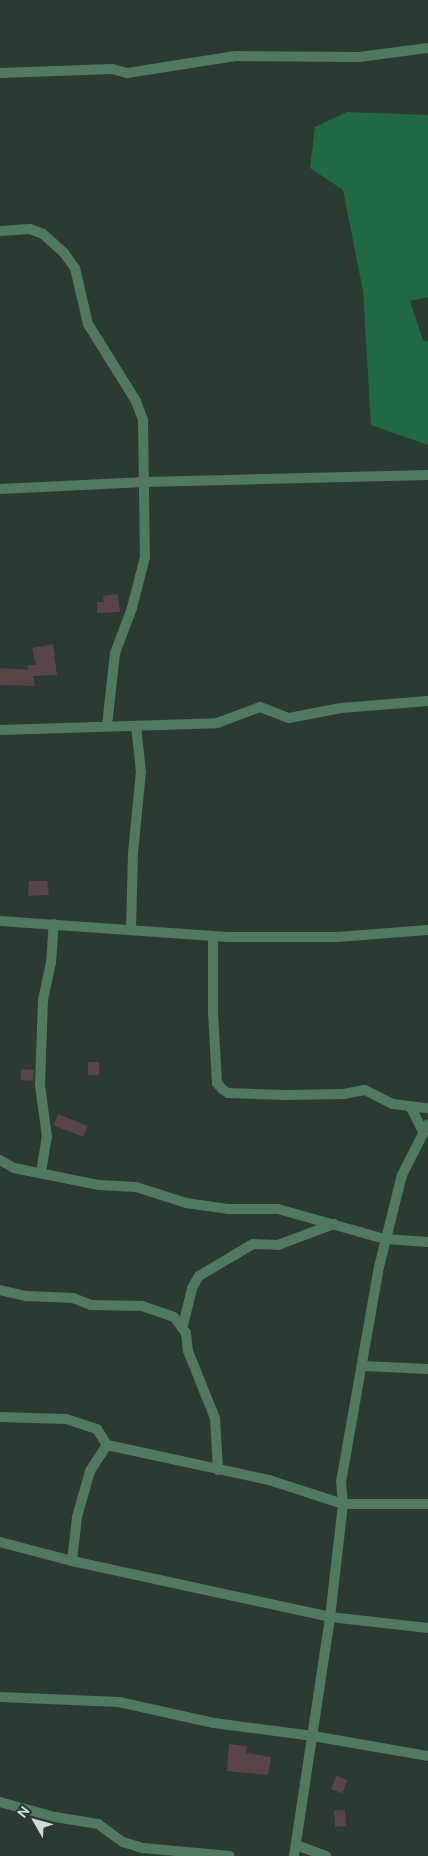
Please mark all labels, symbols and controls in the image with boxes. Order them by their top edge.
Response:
north arrow [10,1796,60,1846]
text: N [14,1803,33,1821]

